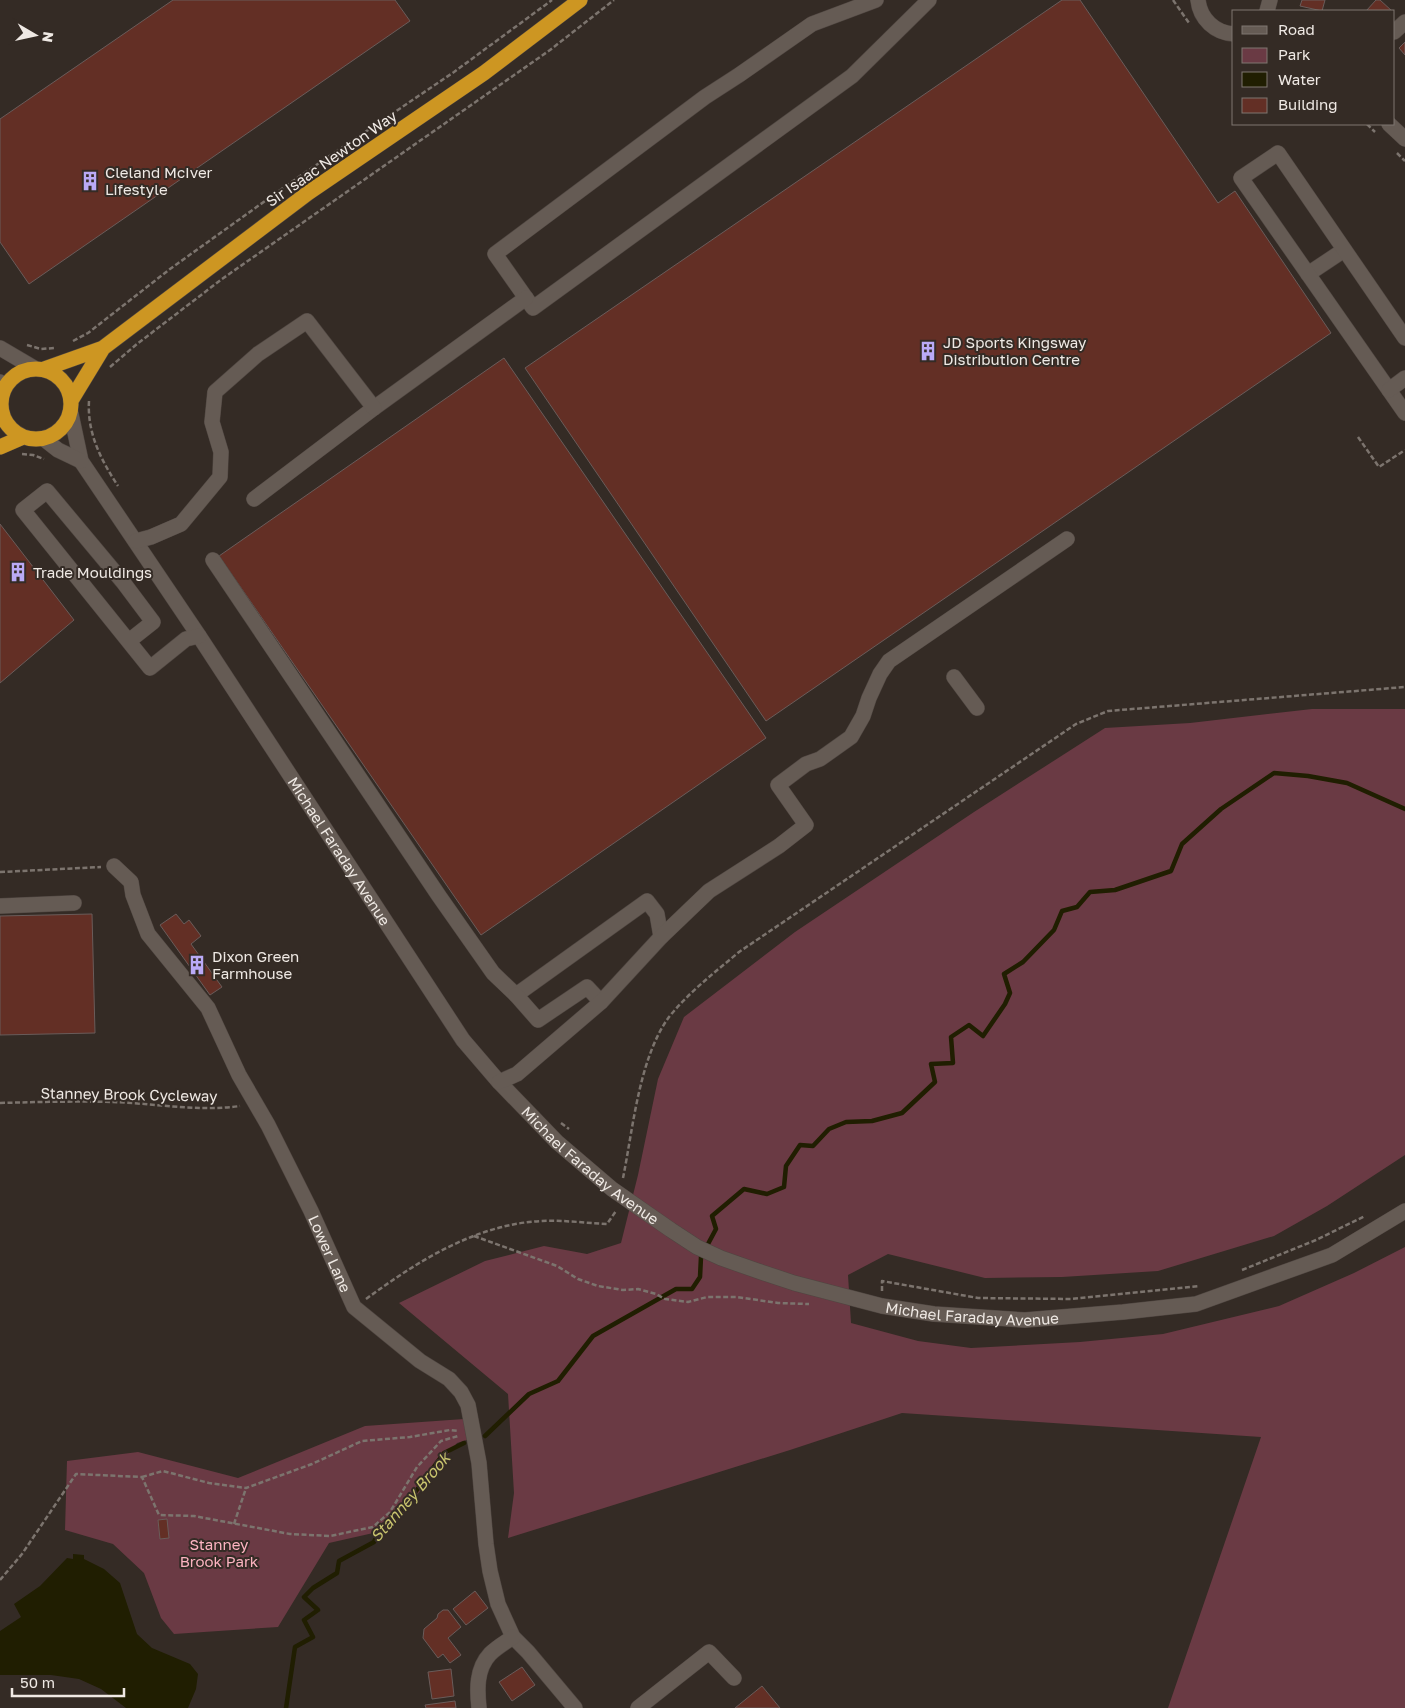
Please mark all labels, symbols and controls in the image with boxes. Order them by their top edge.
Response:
north arrow [10,10,60,60]
legend [1232,10,1395,125]
text: Road [1278,20,1315,38]
text: N [39,31,58,44]
text: Park [1278,45,1311,63]
text: Water [1278,70,1321,88]
text: Building [1278,95,1338,113]
street label: Sir Isaac Newton Way [262,106,400,210]
place label: Cleland McIver Lifestyle [105,163,213,198]
building icon: Cleland McIver Lifestyle [79,170,101,192]
place label: JD Sports Kingsway Distribution Centre [943,333,1087,368]
building icon: JD Sports Kingsway Distribution Centre [917,340,939,362]
building icon: Trade Mouldings [7,561,29,583]
place label: Trade Mouldings [33,563,152,581]
street label: Michael Faraday Avenue [284,773,395,929]
place label: Dixon Green Farmhouse [212,947,299,982]
building icon: Dixon Green Farmhouse [186,954,208,976]
street label: Stanney Brook Cycleway [40,1083,218,1105]
street label: Michael Faraday Avenue [518,1102,663,1228]
street label: Lower Lane [305,1212,355,1295]
street label: Michael Faraday Avenue [884,1298,1060,1329]
water label: Stanney Brook [366,1447,456,1546]
park label: Stanney Brook Park [180,1535,259,1570]
scale bar [12,1666,125,1698]
text: 50 m [20,1673,55,1691]

